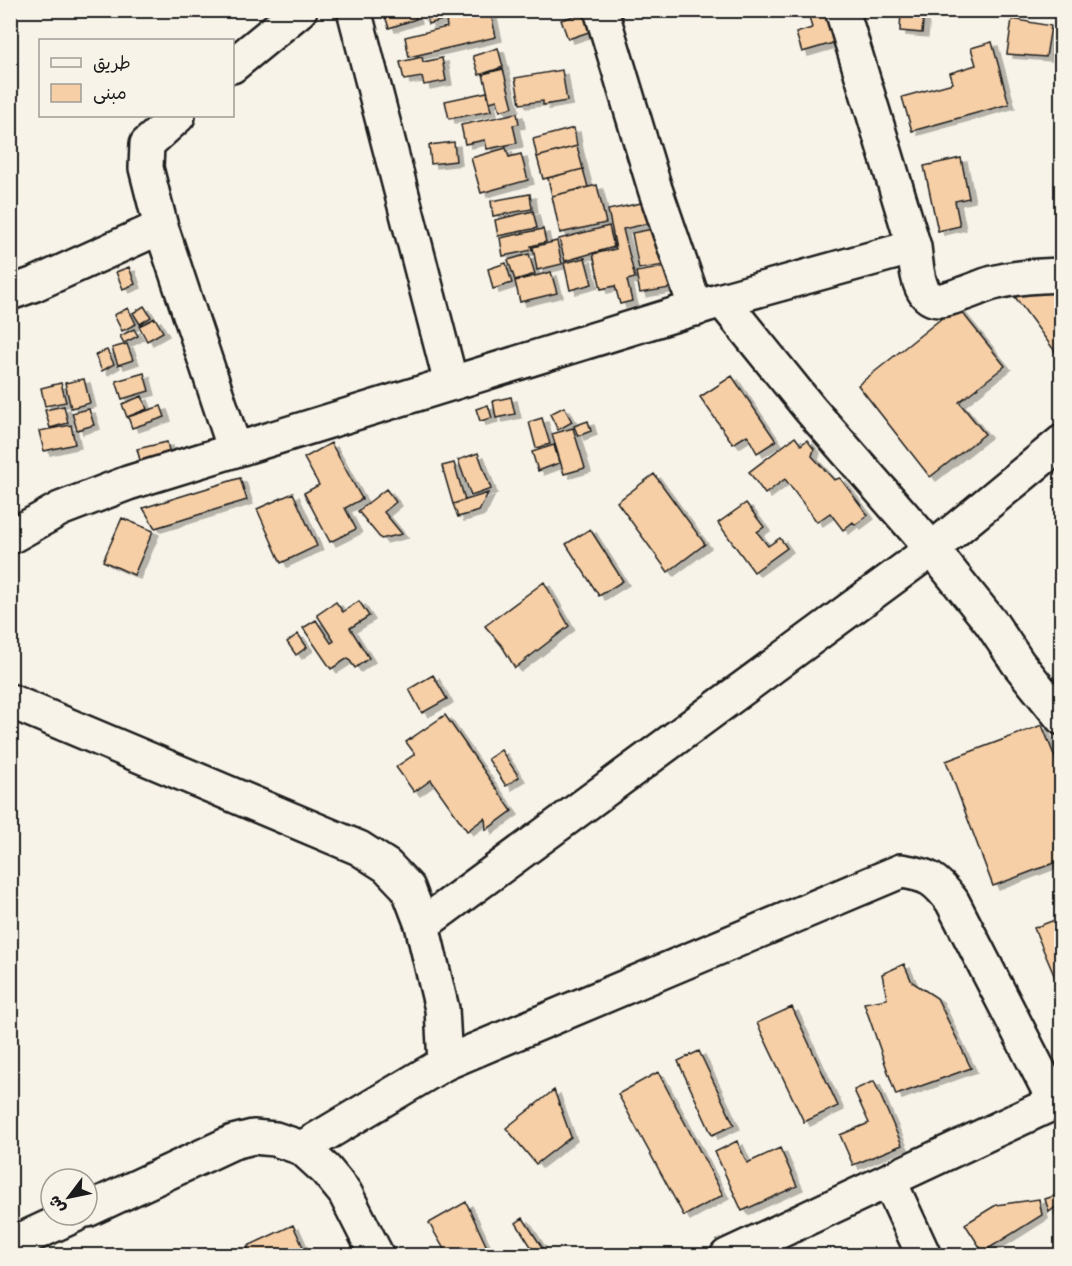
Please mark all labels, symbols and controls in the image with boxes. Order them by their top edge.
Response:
legend [39,39,234,117]
text: طريق [93,53,131,74]
text: مبنى [93,83,127,104]
north arrow [39,1167,99,1227]
text: ش [45,1192,69,1217]

